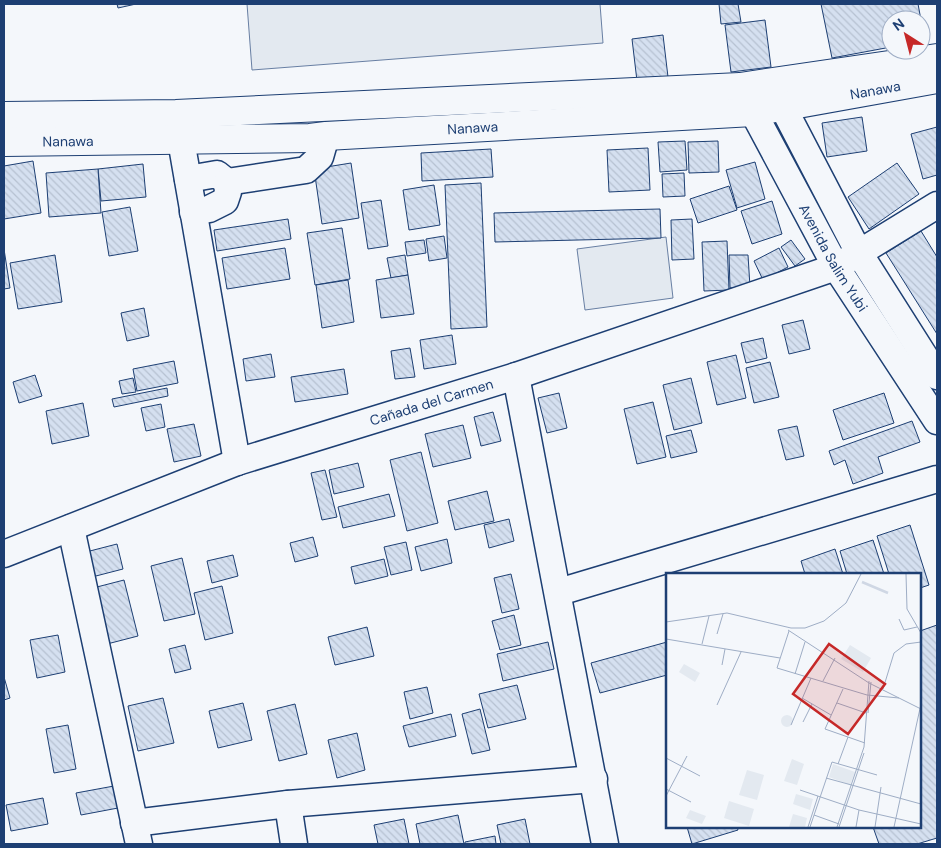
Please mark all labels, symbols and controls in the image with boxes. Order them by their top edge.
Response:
north arrow [881,10,931,60]
text: N [889,14,908,35]
street label: Nanawa [849,77,902,103]
street label: Nanawa [447,117,499,138]
street label: Nanawa [42,132,94,150]
street label: Avenida Salim Yubi [795,201,872,315]
street label: Cañada del Carmen [367,375,495,430]
inset map [666,573,921,828]

